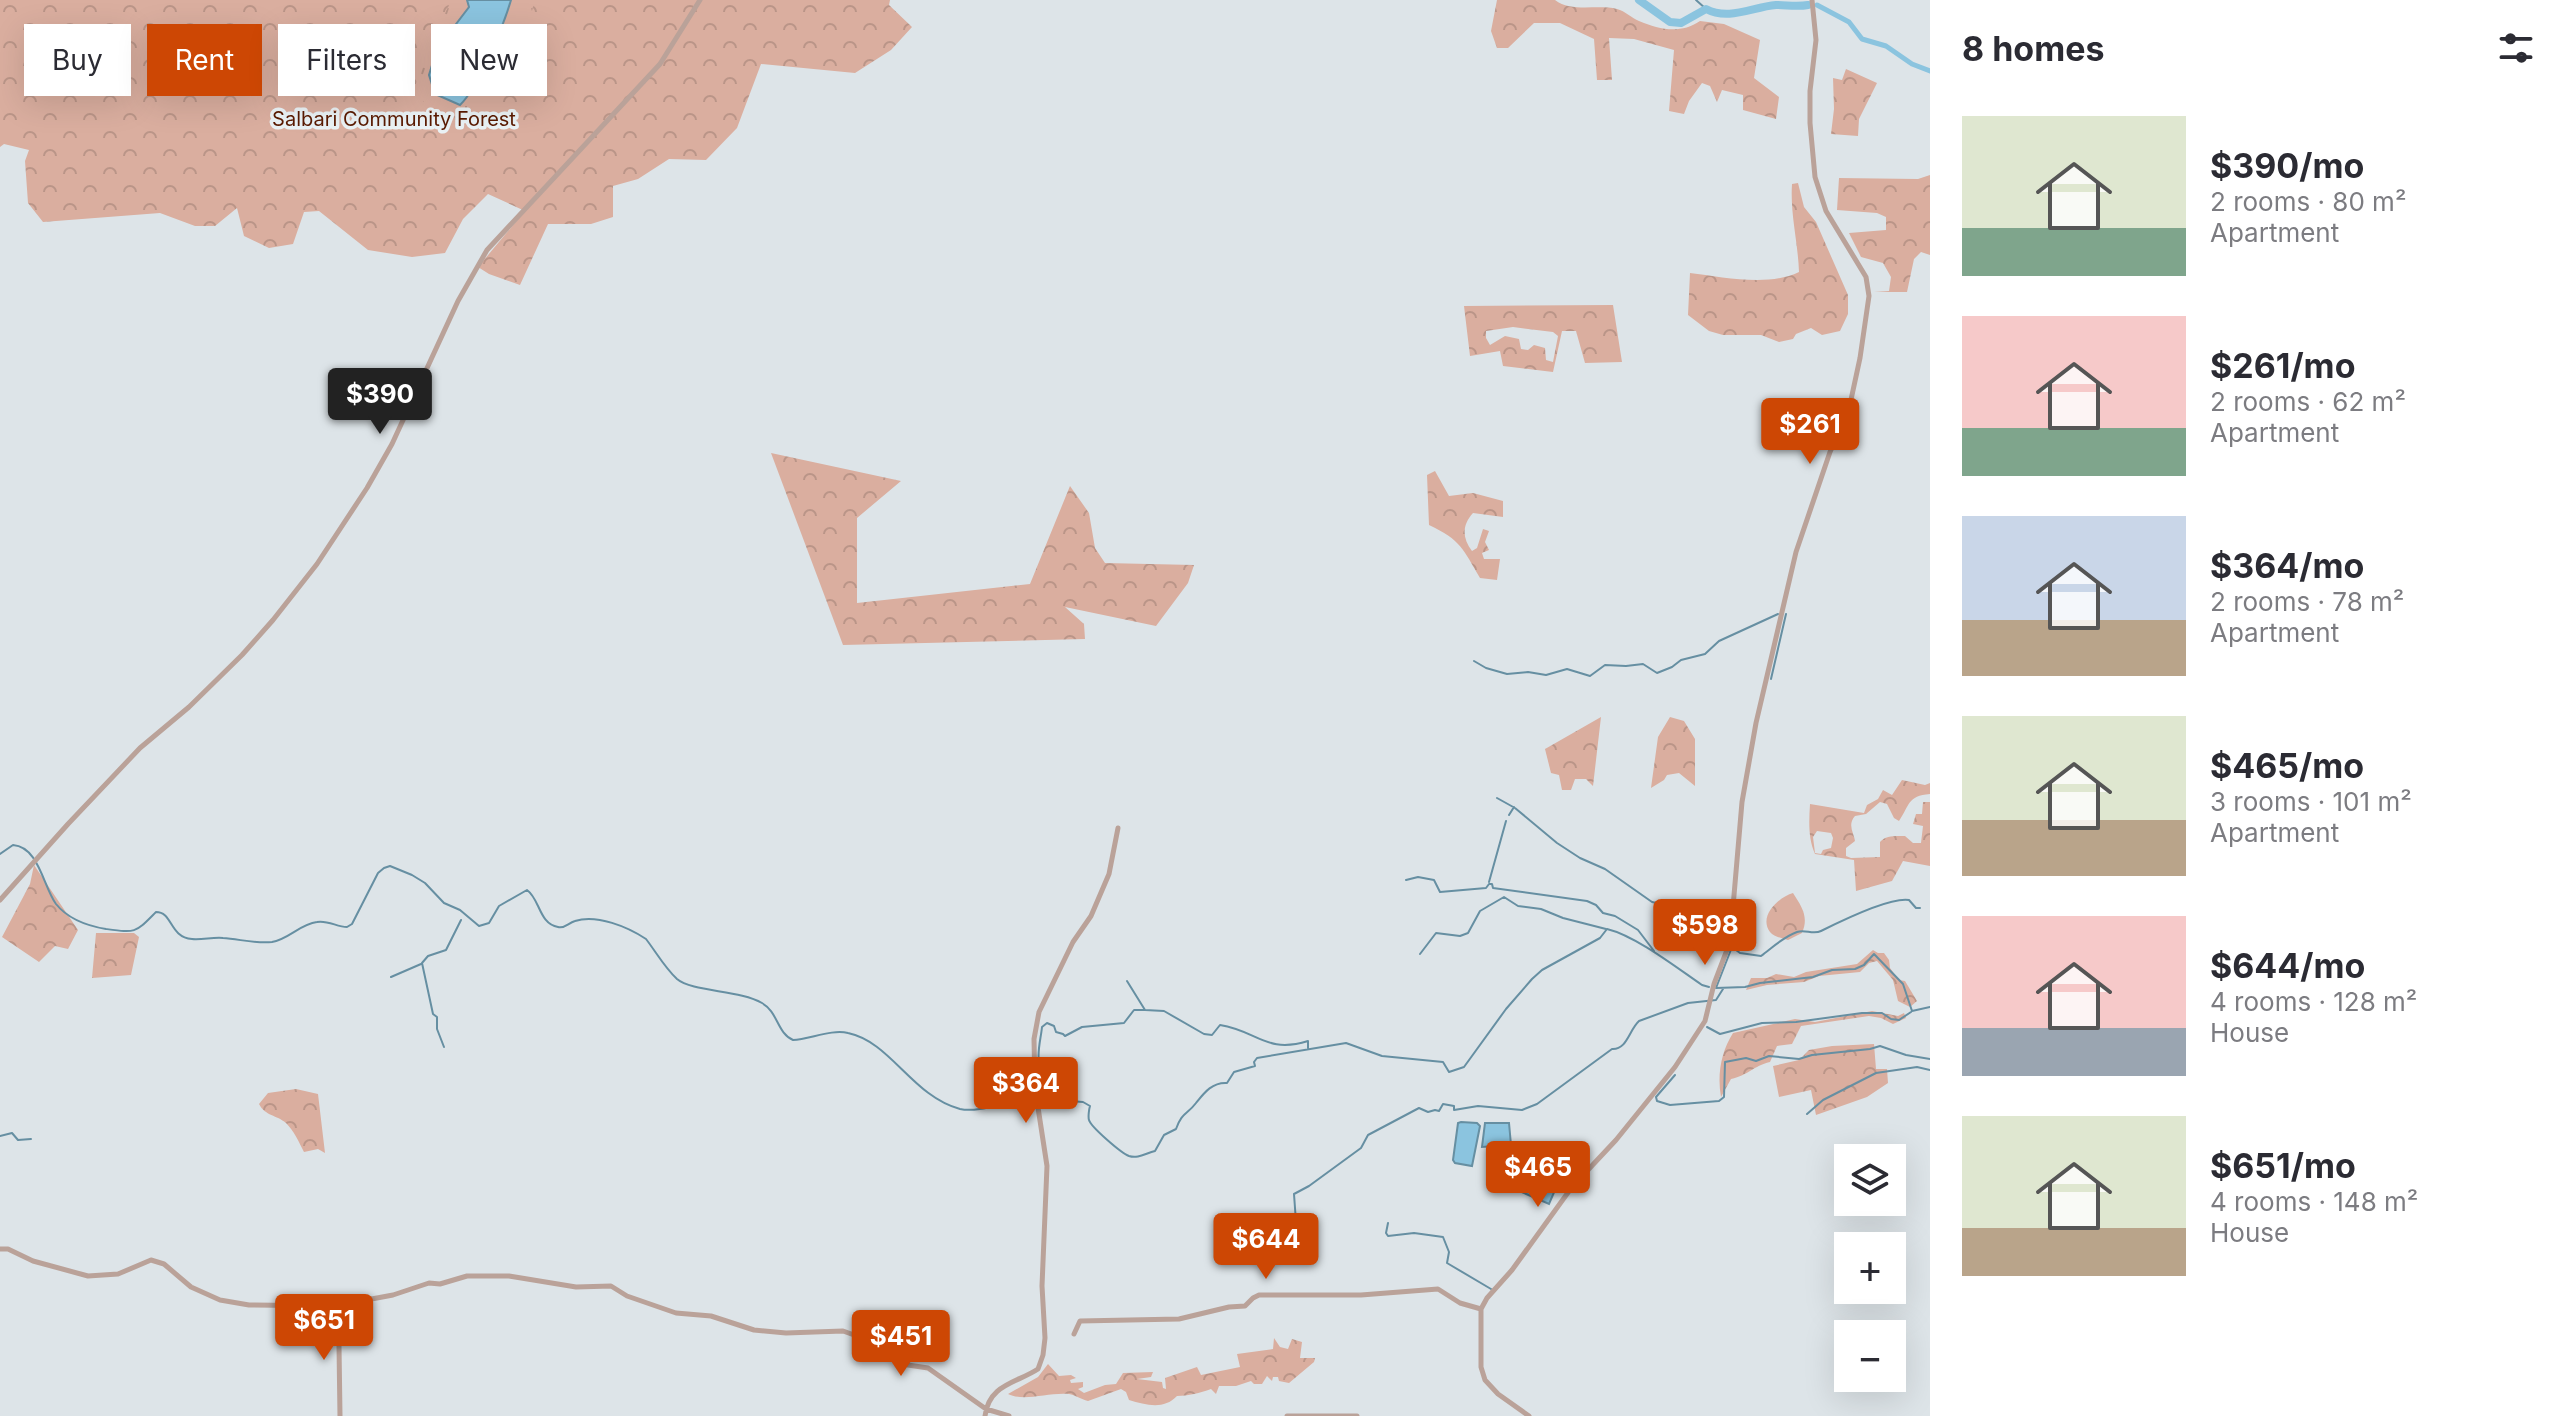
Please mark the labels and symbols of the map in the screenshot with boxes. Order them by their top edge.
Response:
park label: Salbari Community Forest [272,107,516,131]
pin: $390 [333,368,427,436]
pin: $261 [1763,398,1857,466]
pin: $598 [1658,899,1752,967]
pin: $364 [979,1057,1073,1125]
pin: $465 [1491,1141,1585,1209]
pin: $644 [1219,1213,1313,1281]
pin: $651 [277,1294,371,1362]
pin: $451 [854,1310,948,1378]

